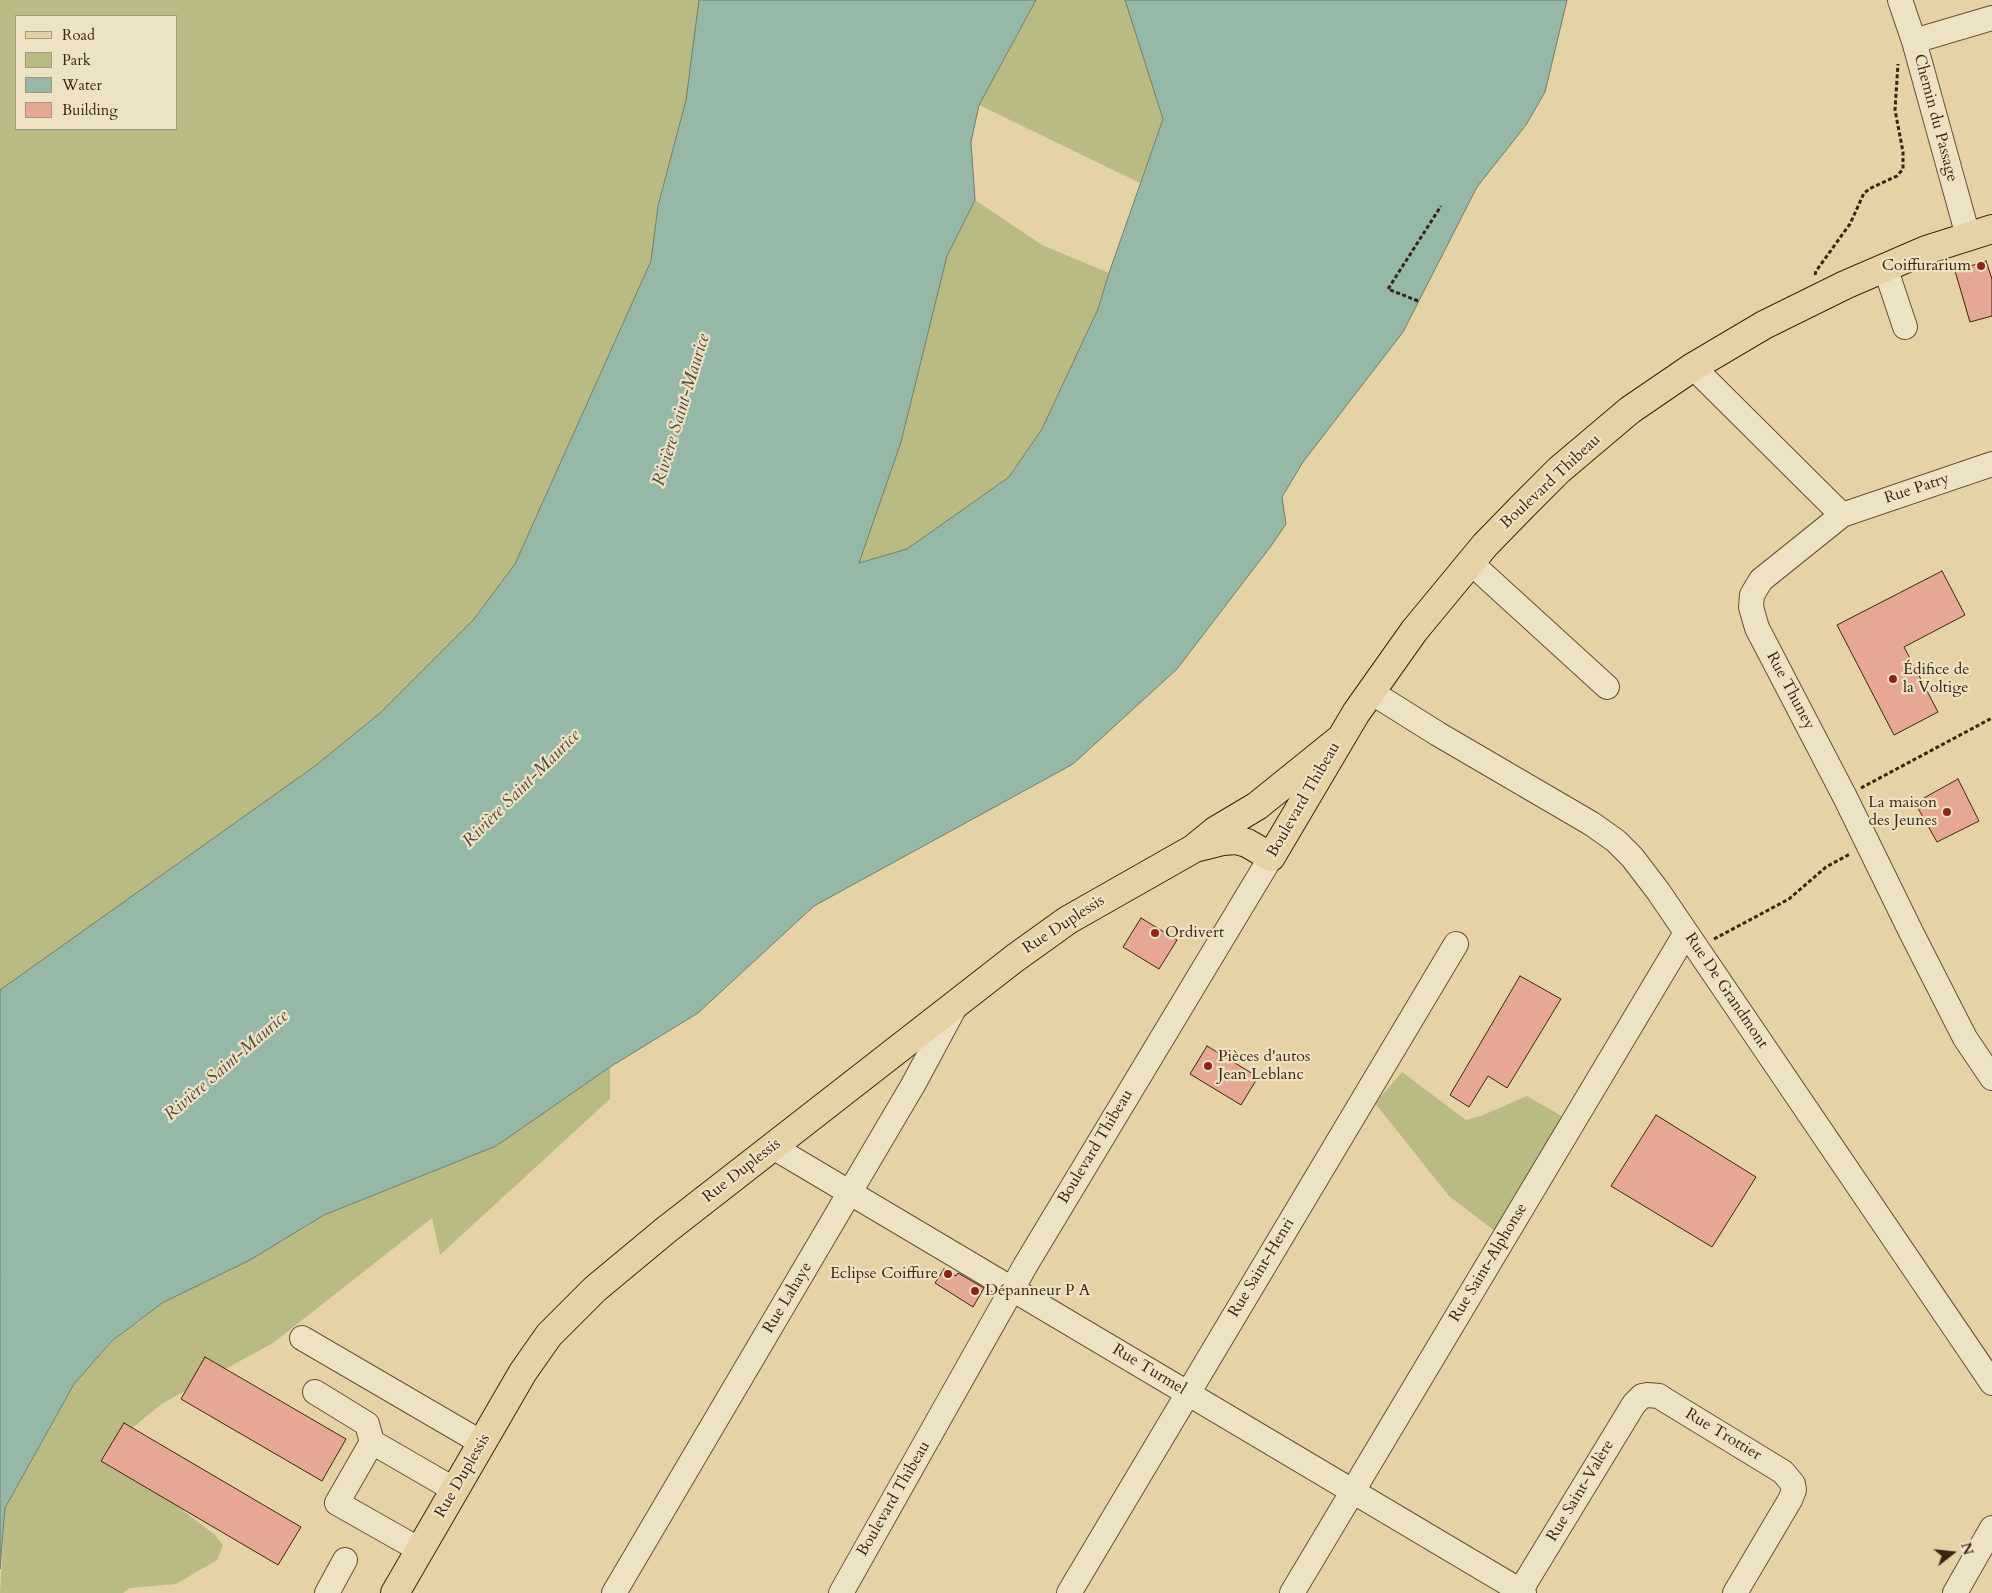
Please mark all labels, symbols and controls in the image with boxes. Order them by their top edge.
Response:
legend [15,15,178,130]
text: Road [62,25,95,45]
text: Park [62,50,91,70]
street label: Chemin du Passage [1909,52,1961,184]
text: Water [62,75,102,95]
text: Building [62,100,118,120]
place label: Coiffurarium [1882,256,1971,276]
marker: Coiffurarium [1975,260,1987,272]
water label: Rivière Saint-Maurice [649,331,715,489]
street label: Boulevard Thibeau [1497,431,1605,533]
street label: Rue Patry [1882,469,1952,509]
street label: Rue Thuney [1761,649,1819,733]
place label: Édifice de la Voltige [1903,660,1970,698]
marker: Édifice de la Voltige [1887,673,1899,685]
water label: Rivière Saint-Maurice [459,726,585,852]
street label: Boulevard Thibeau [1263,739,1345,861]
place label: La maison des Jeunes [1868,793,1937,831]
marker: La maison des Jeunes [1941,806,1953,818]
street label: Rue Duplessis [1020,891,1108,959]
place label: Ordivert [1165,923,1224,943]
marker: Ordivert [1149,927,1161,939]
street label: Rue De Grandmont [1680,930,1772,1052]
water label: Rivière Saint-Maurice [160,1006,294,1126]
place label: Pièces d'autos Jean Leblanc [1218,1047,1310,1085]
marker: Pièces d'autos Jean Leblanc [1202,1060,1214,1072]
street label: Boulevard Thibeau [1054,1086,1138,1208]
street label: Rue Duplessis [699,1135,785,1207]
street label: Rue Saint-Alphonse [1446,1200,1532,1326]
street label: Rue Saint-Henri [1225,1215,1299,1321]
street label: Rue Lahaye [759,1259,817,1337]
place label: Eclipse Coiffure [830,1264,938,1284]
marker: Eclipse Coiffure [942,1268,954,1280]
place label: Dépanneur P A [985,1281,1090,1301]
marker: Dépanneur P A [969,1285,981,1297]
street label: Rue Turmel [1109,1340,1189,1400]
street label: Rue Trottier [1681,1405,1765,1465]
street label: Rue Duplessis [431,1431,495,1521]
street label: Rue Saint-Valère [1543,1437,1619,1545]
street label: Boulevard Thibeau [853,1438,935,1560]
north arrow [1927,1528,1977,1578]
text: N [1956,1540,1978,1557]

